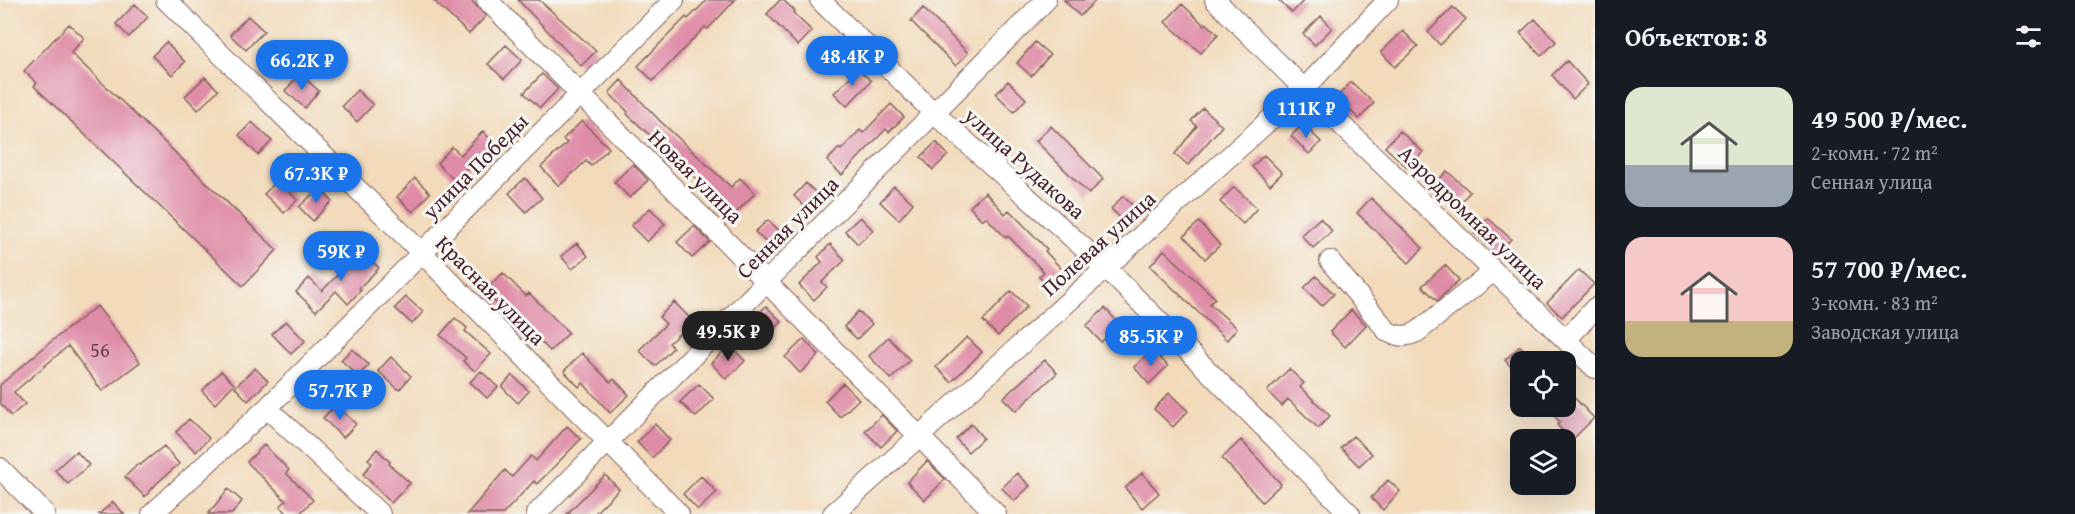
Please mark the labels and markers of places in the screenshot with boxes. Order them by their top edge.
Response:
pin: 48.4K ₽ [797,36,907,87]
pin: 66.2K ₽ [247,40,357,91]
pin: 111K ₽ [1257,88,1355,139]
pin: 67.3K ₽ [261,153,371,204]
pin: 59K ₽ [299,231,383,282]
pin: 49.5K ₽ [673,311,783,362]
pin: 85.5K ₽ [1096,316,1206,367]
pin: 57.7K ₽ [285,370,395,421]

